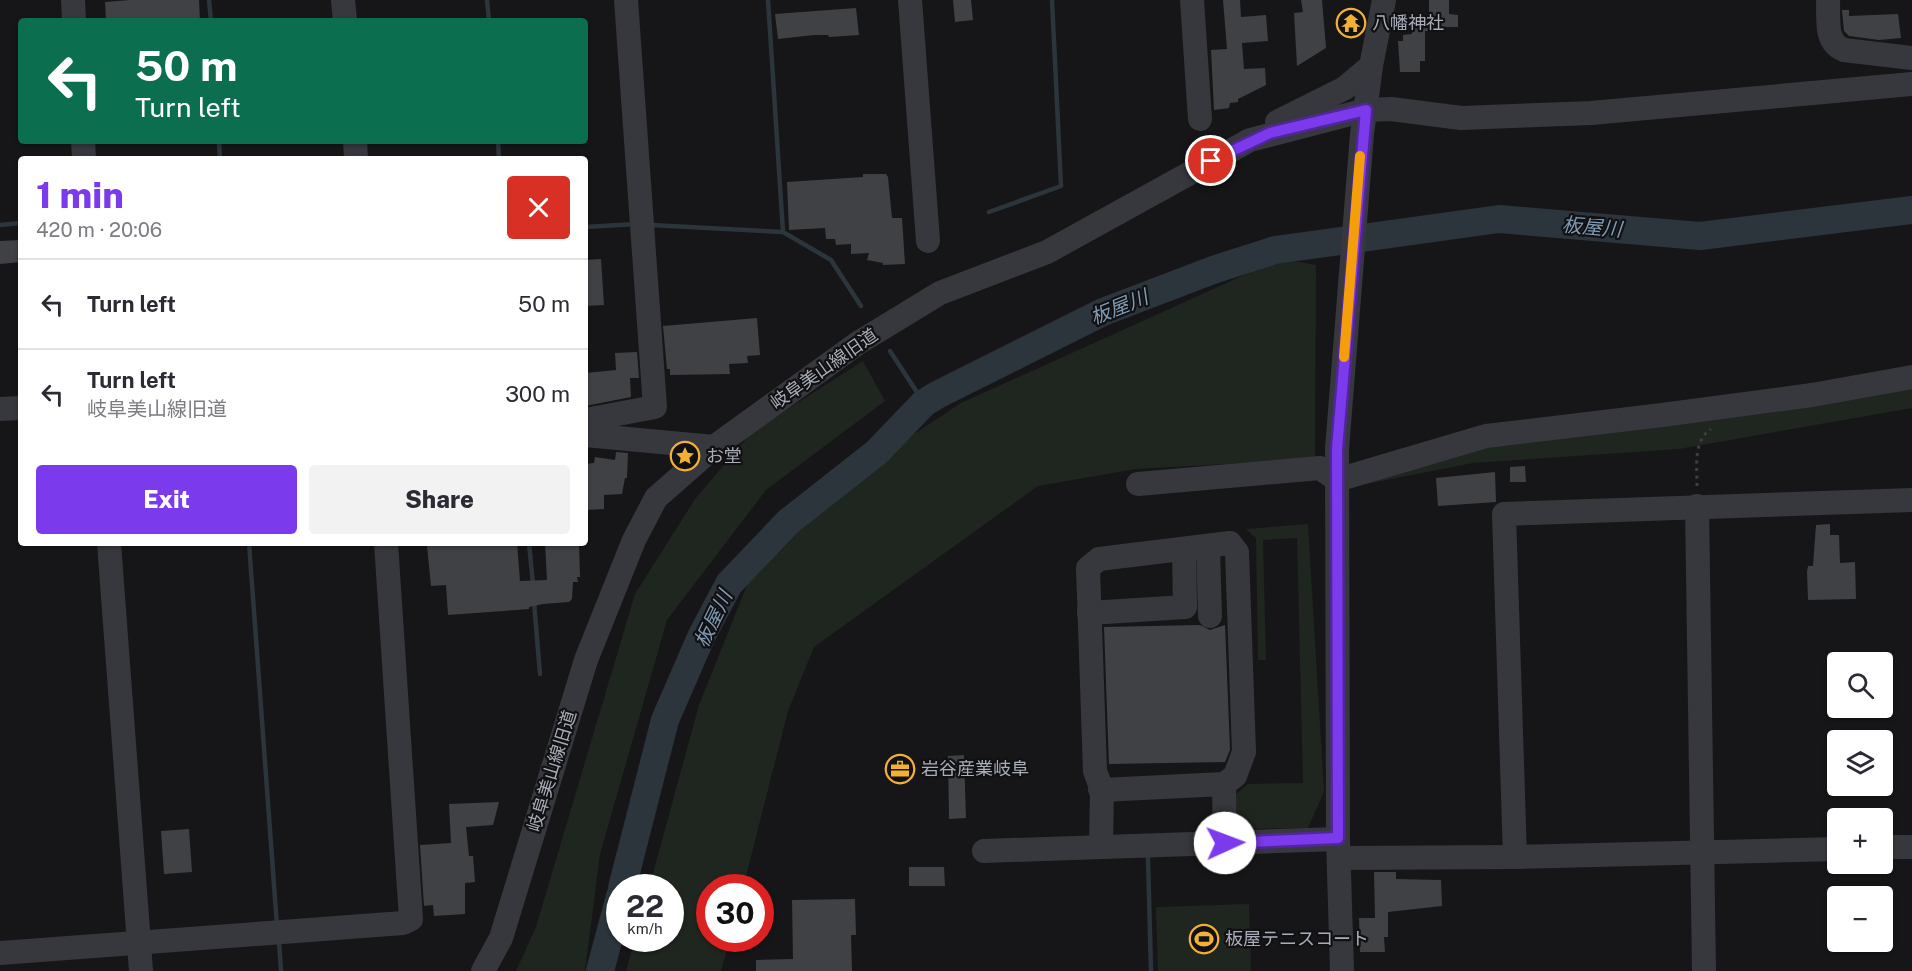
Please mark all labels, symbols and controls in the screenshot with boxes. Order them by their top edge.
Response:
temple icon: 八幡神社 [1335,7,1367,39]
place label: 八幡神社 [1372,12,1444,33]
text: 50 m [135,41,238,90]
icon: left [36,42,114,120]
text: Turn left [135,91,241,123]
pin [1185,135,1236,186]
icon: arrive [1194,144,1227,177]
text: 1 min [36,174,124,216]
button: close [507,176,570,239]
water label: 板屋川 [1561,212,1625,242]
text: 420 m · 20:06 [36,218,162,242]
water label: 板屋川 [1087,284,1153,329]
icon: left [36,288,69,321]
text: Turn left [87,291,176,317]
text: 50 m [518,291,570,317]
street label: 岐阜美山線旧道 [766,324,881,413]
text: Turn left [87,367,176,393]
icon: left [36,378,69,411]
text: 300 m [505,381,570,407]
text: 岐阜美山線旧道 [87,397,227,421]
place icon: お堂 [669,440,701,472]
place label: お堂 [706,445,742,466]
button: Exit [36,465,297,534]
button: Share [309,465,570,534]
water label: 板屋川 [689,585,738,651]
map controls [1827,652,1893,952]
button: search [1827,652,1893,718]
street label: 岐阜美山線旧道 [523,708,580,834]
button: layers [1827,730,1893,796]
office icon: 岩谷産業岐阜 [884,753,916,785]
place label: 岩谷産業岐阜 [921,758,1029,779]
button: + [1827,808,1893,874]
position arrow [1193,811,1257,875]
speed limit sign: 30 [696,874,774,952]
button: − [1827,886,1893,952]
text: 22 [626,888,664,924]
text: km/h [627,920,663,937]
sports icon: 板屋テニスコート [1188,923,1220,955]
place label: 板屋テニスコート [1225,928,1369,949]

